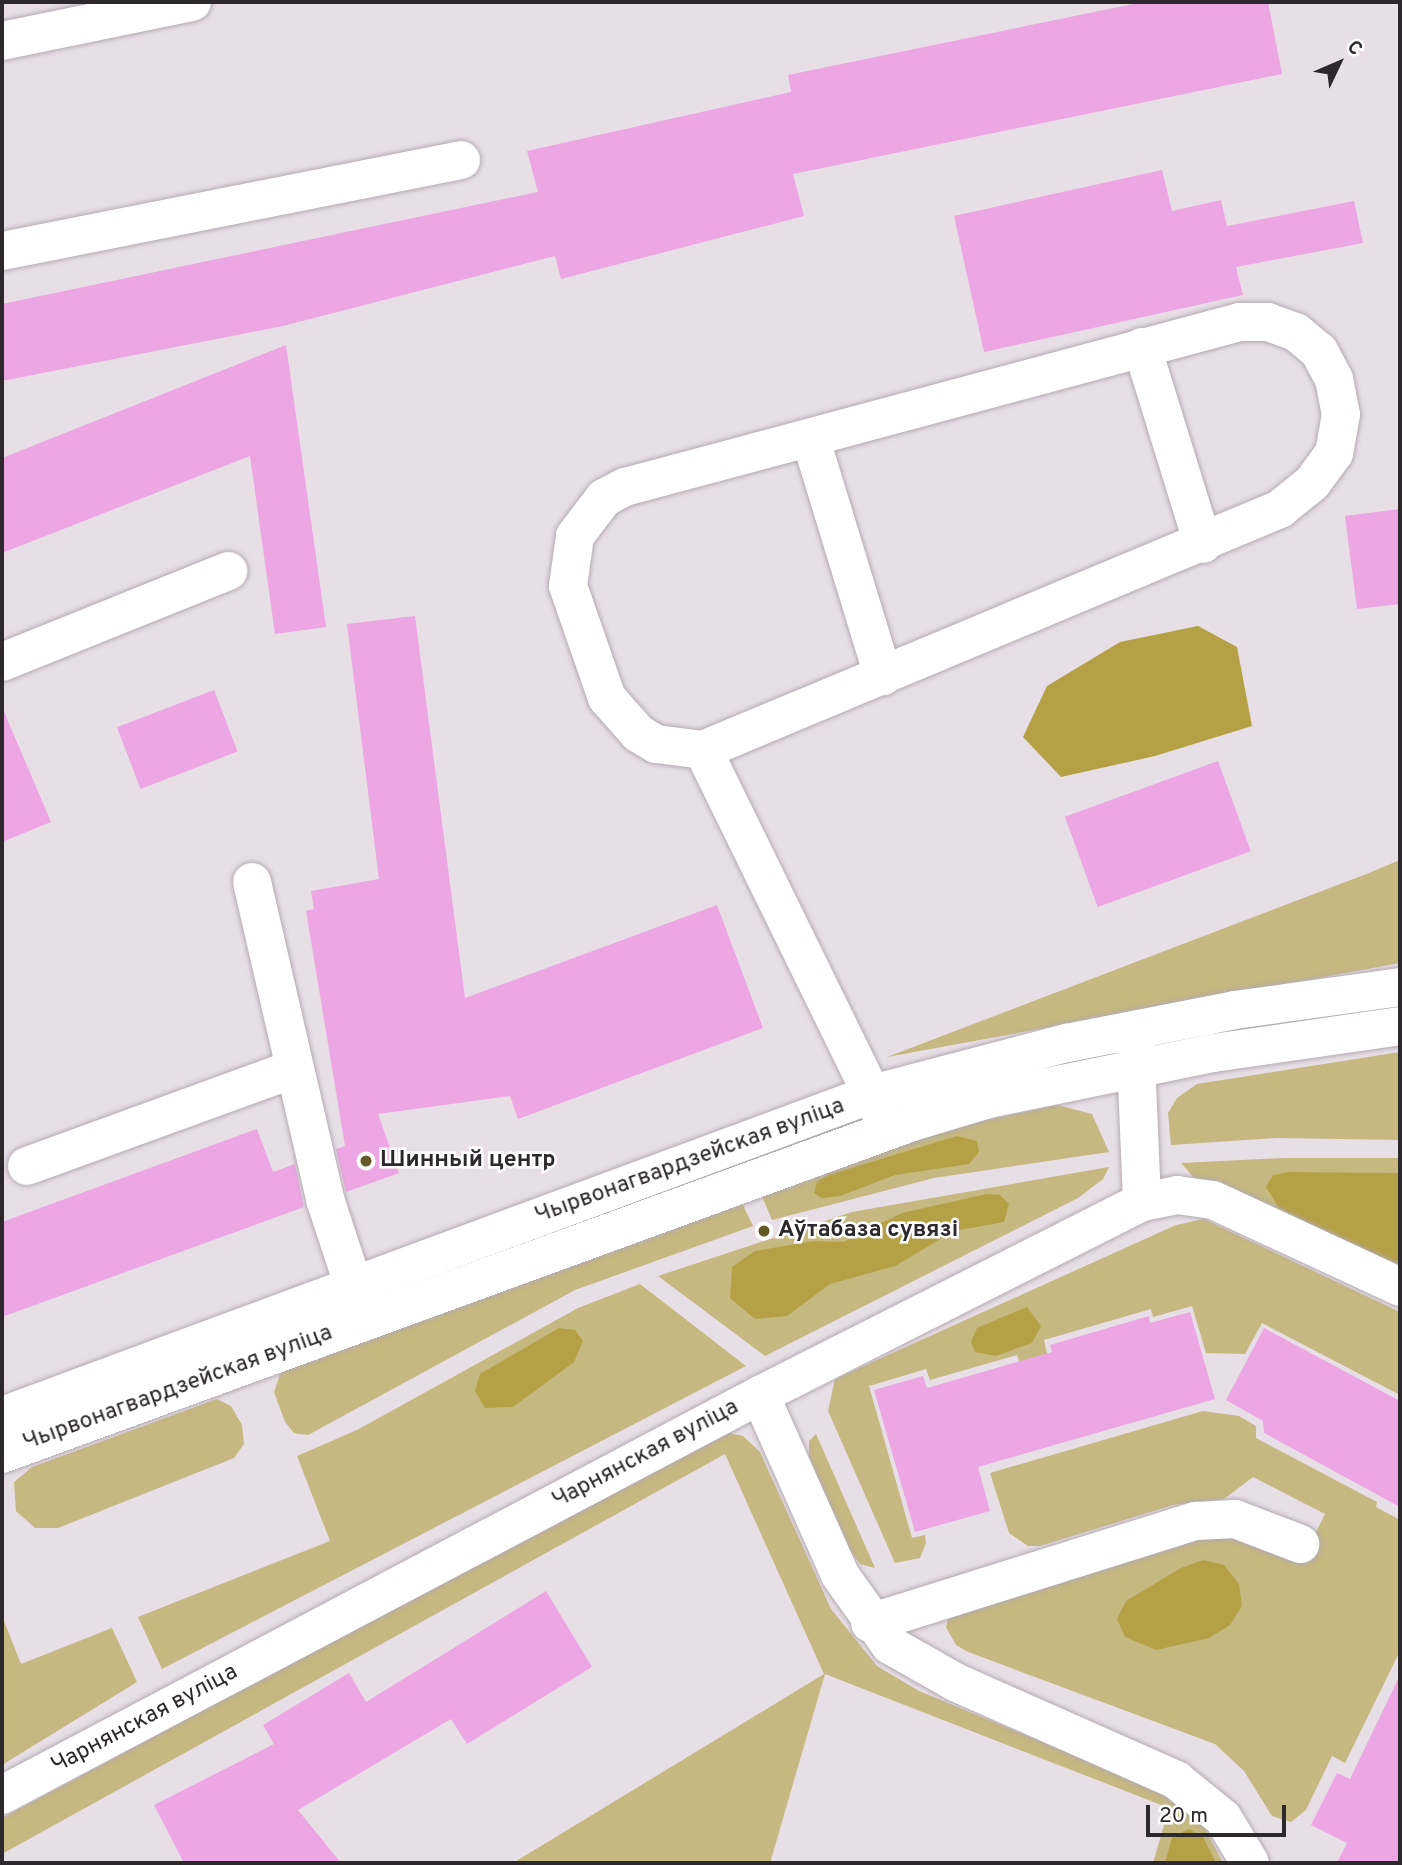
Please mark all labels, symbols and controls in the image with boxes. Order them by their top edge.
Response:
north arrow [1304,28,1374,98]
text: С [1341,36,1367,61]
street label: Чырвонагвардзейская вуліца [532,1093,848,1231]
place label: Шинный центр [380,1147,556,1175]
marker: Шинный центр [358,1153,374,1169]
place label: Аўтабаза сувязі [778,1217,958,1245]
marker: Аўтабаза сувязі [756,1223,772,1239]
street label: Чырвонагвардзейская вуліца [20,1320,336,1458]
street label: Чарнянская вуліца [548,1394,744,1516]
street label: Чарнянская вуліца [47,1659,243,1781]
scale bar [1150,1792,1290,1836]
text: 20 m [1159,1803,1208,1830]

